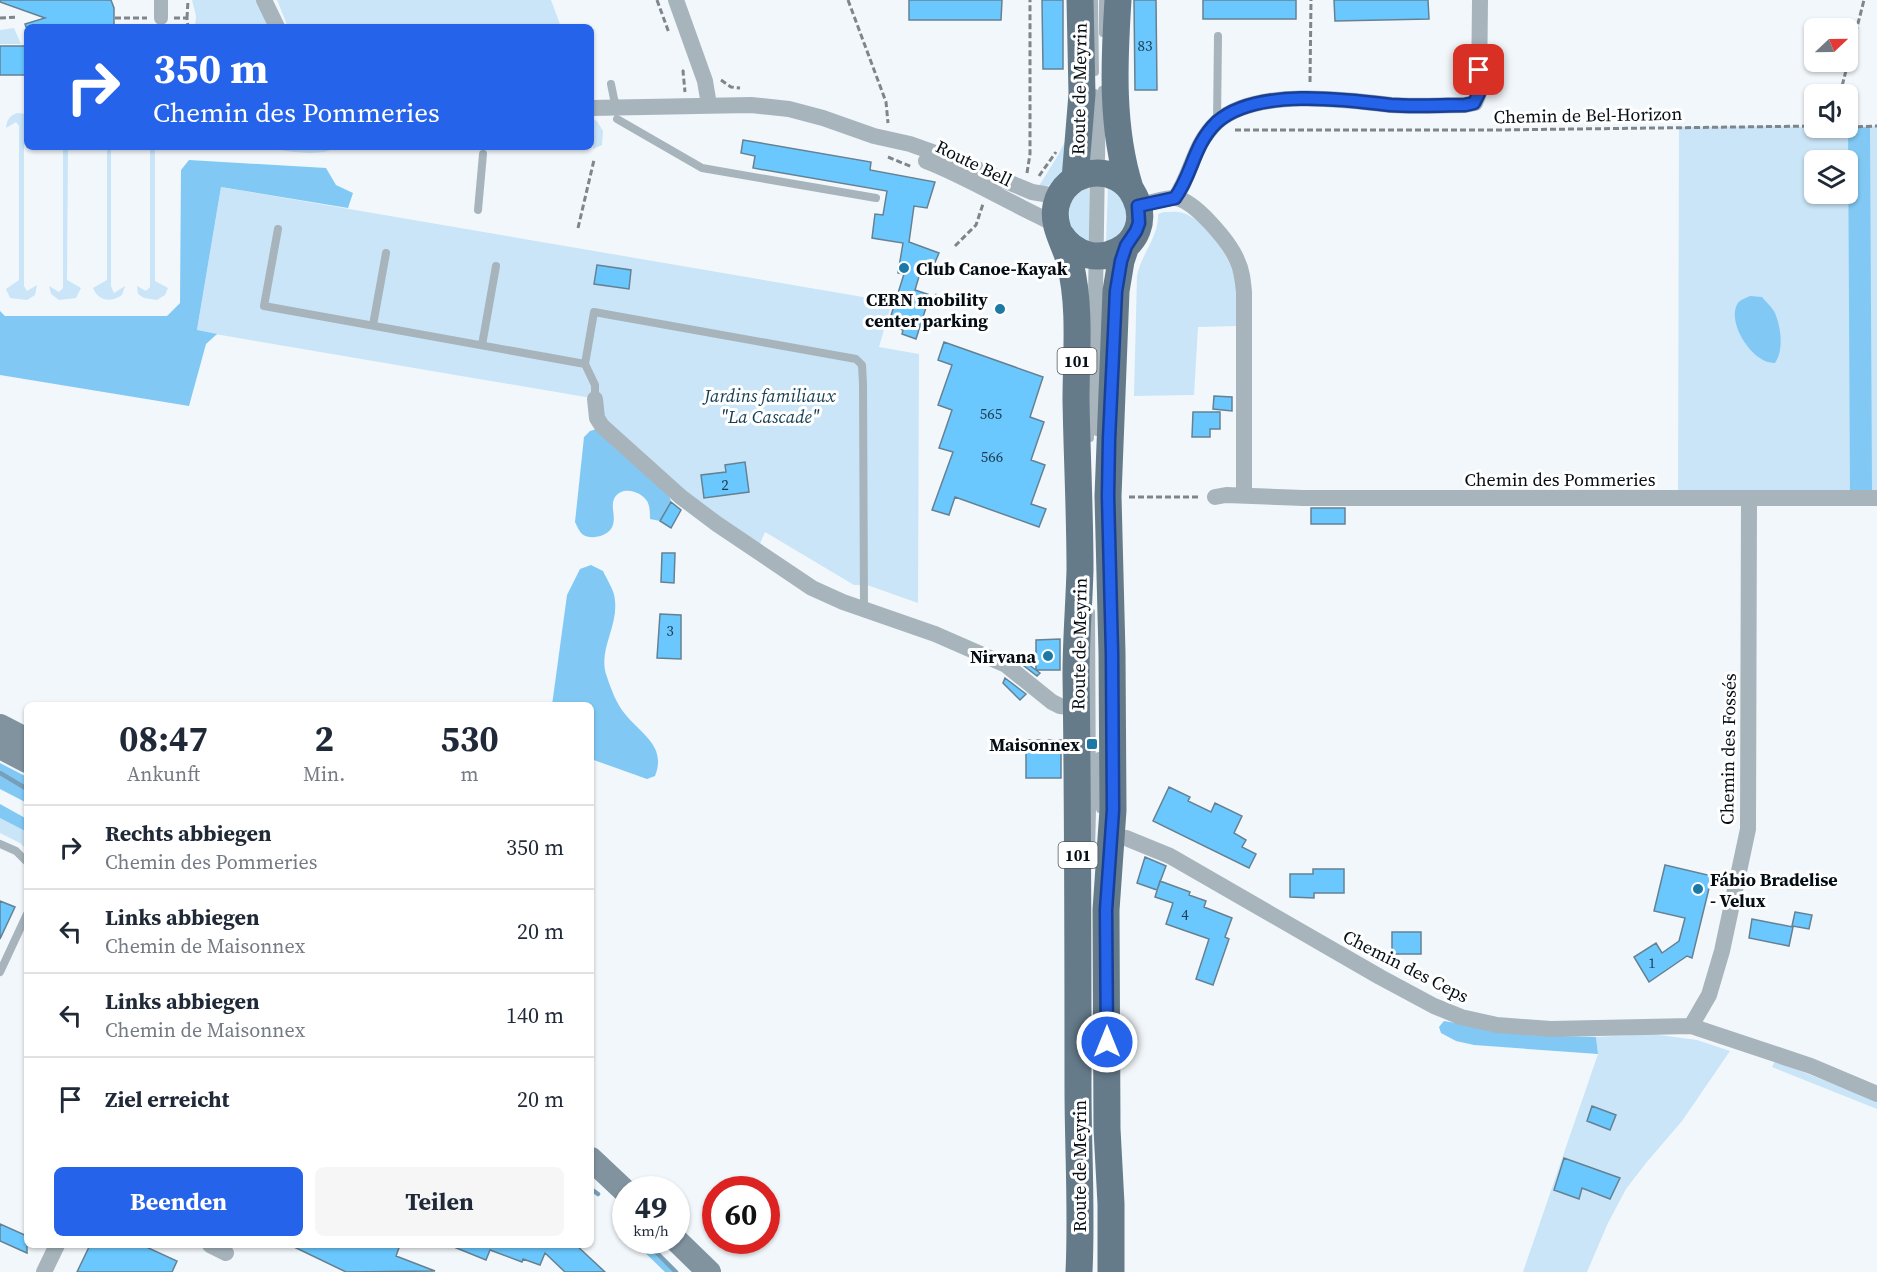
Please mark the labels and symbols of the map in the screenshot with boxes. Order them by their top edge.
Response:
north arrow [1804,18,1858,72]
street label: Route de Meyrin [1065,22,1093,155]
house number: 83 [1137,35,1153,56]
pin [1453,44,1504,95]
street label: Chemin de Bel-Horizon [1493,101,1683,129]
street label: Route Bell [932,134,1016,192]
place label: Club Canoe-Kayak [916,256,1068,281]
marker: Club Canoe-Kayak [897,261,911,275]
place label: CERN mobility center parking [865,287,988,333]
marker: CERN mobility center parking [993,302,1007,316]
road number: 101 [1058,348,1096,374]
park label: Jardins familiaux "La Cascade" [701,383,836,429]
house number: 565 [980,403,1002,424]
house number: 566 [981,446,1003,467]
street label: Chemin des Pommeries [1464,467,1656,492]
house number: 2 [721,474,729,495]
street label: Route de Meyrin [1065,577,1093,710]
house number: 3 [666,620,674,641]
place label: Nirvana [970,644,1036,669]
marker: Nirvana [1041,649,1055,663]
street label: Chemin des Fossés [1714,673,1742,825]
place label: Maisonnex [989,732,1080,757]
marker: Maisonnex [1085,737,1099,751]
road number: 101 [1058,842,1098,868]
place label: Fábio Bradelise - Velux [1710,867,1838,913]
marker: Fábio Bradelise - Velux [1691,882,1705,896]
house number: 4 [1181,904,1189,925]
street label: Chemin des Ceps [1339,924,1473,1009]
house number: 1 [1648,952,1656,973]
position arrow [1075,1010,1139,1074]
street label: Route de Meyrin [1067,1100,1092,1232]
speed limit sign: 60 [702,1176,780,1254]

